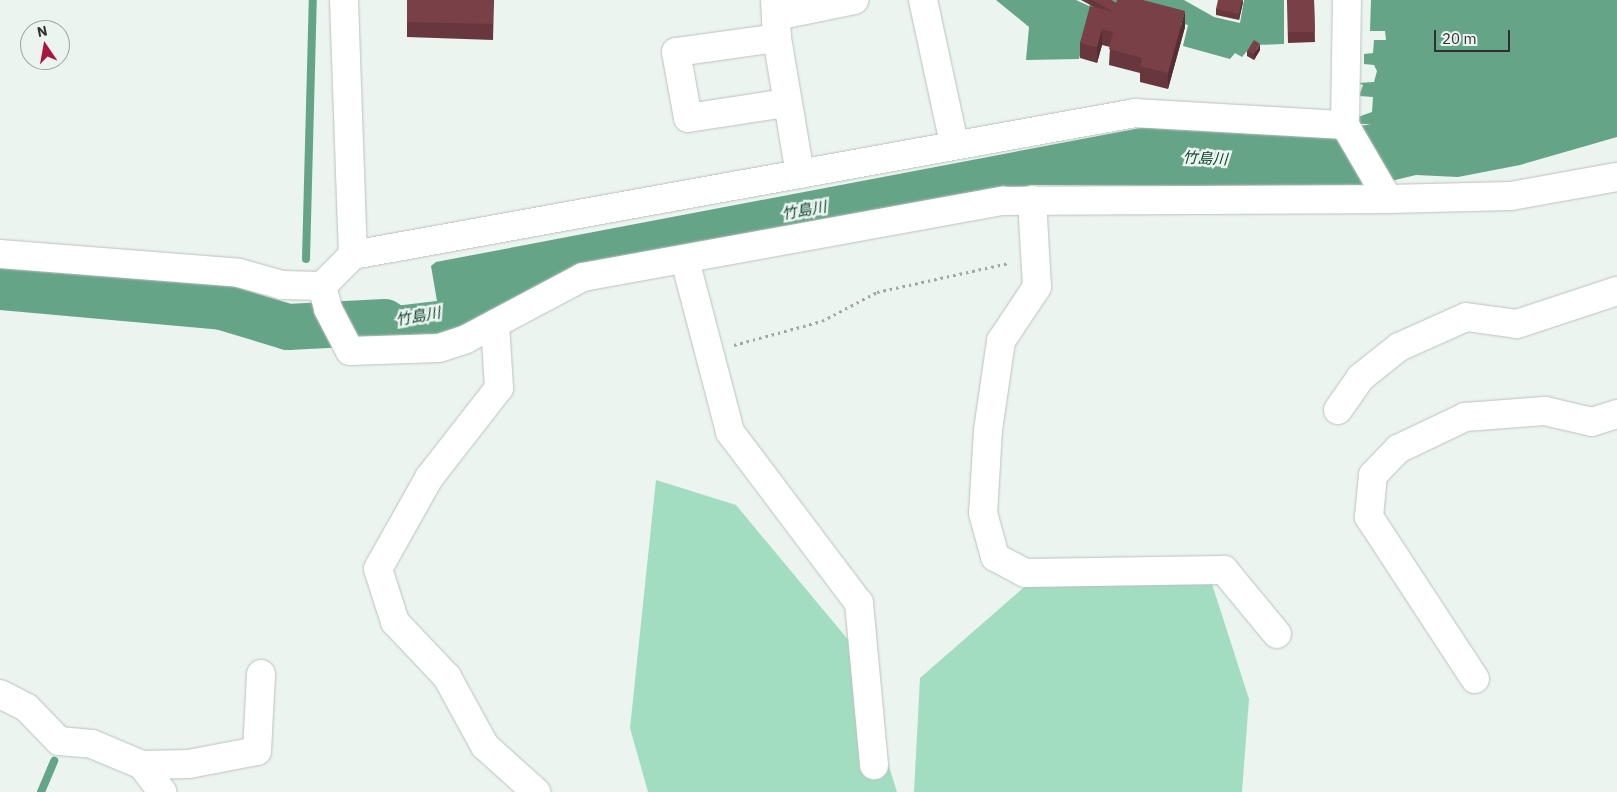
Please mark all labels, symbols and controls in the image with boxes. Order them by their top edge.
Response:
north arrow [20,20,70,70]
scale bar [1437,20,1513,52]
text: N [35,21,49,41]
text: 20 m [1442,29,1477,48]
water label: 竹島川 [1182,148,1228,168]
water label: 竹島川 [780,197,828,223]
water label: 竹島川 [394,303,442,329]

